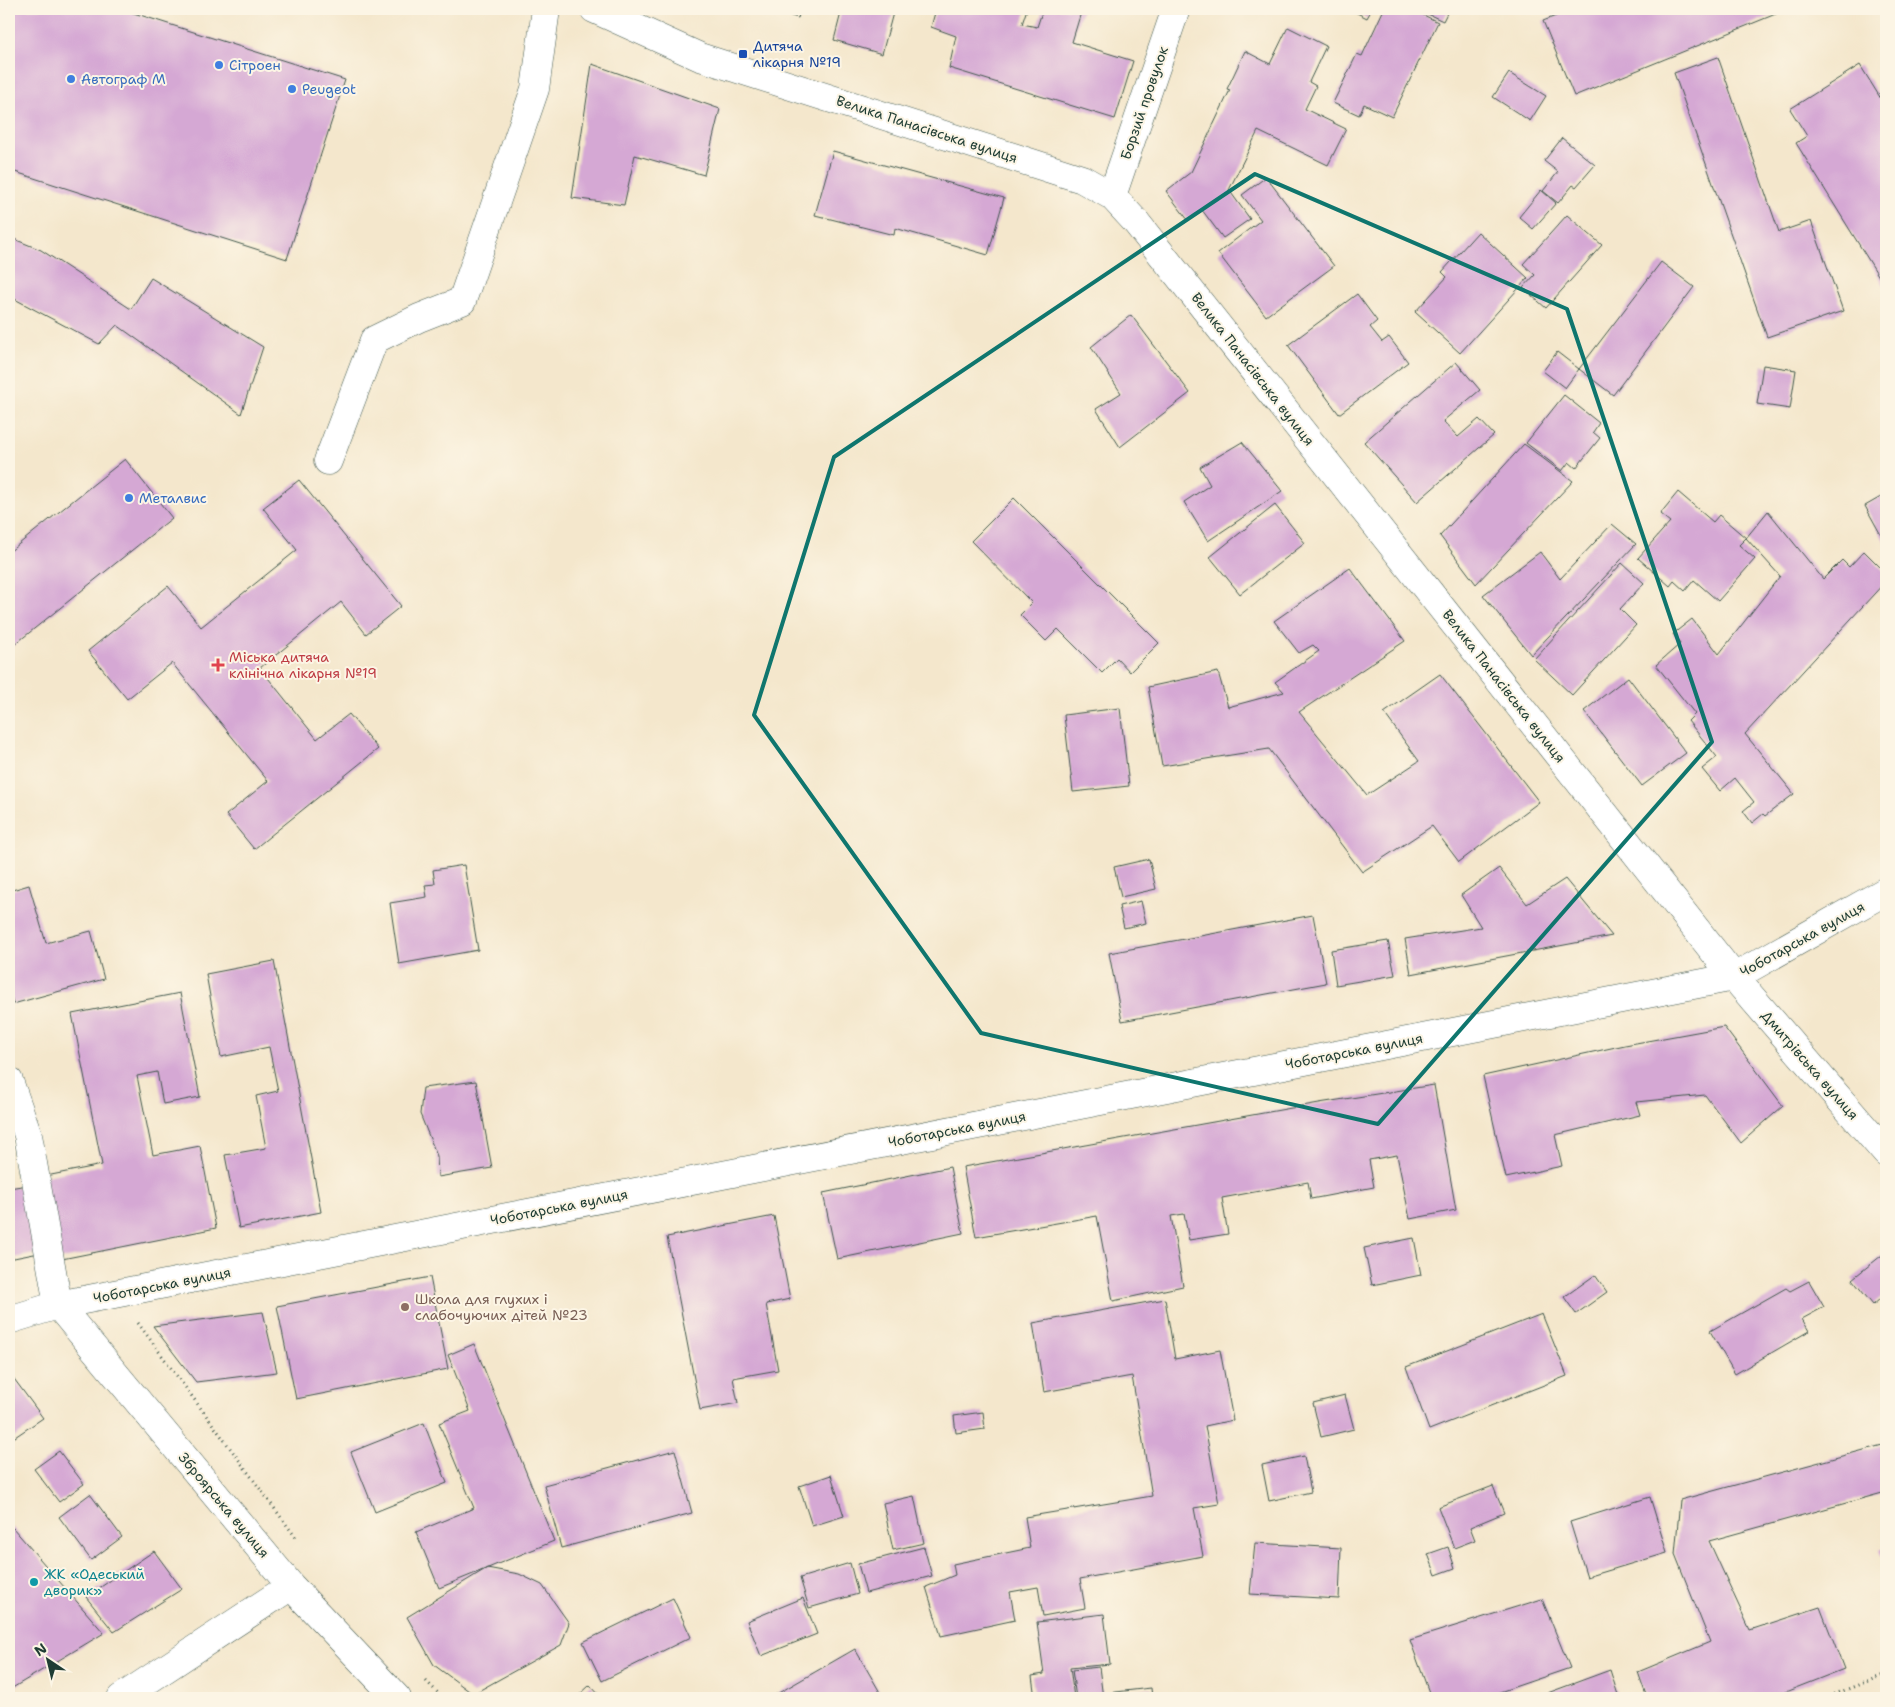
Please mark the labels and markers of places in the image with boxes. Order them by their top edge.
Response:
place label: Дитяча лікарня №19 [753,37,841,71]
marker: Дитяча лікарня №19 [737,48,749,60]
place label: Сітроен [229,56,281,74]
marker: Сітроен [213,59,225,71]
place label: Автограф М [81,70,166,88]
marker: Автограф М [65,73,77,85]
place label: Peugeot [302,80,356,98]
marker: Peugeot [286,83,298,95]
place label: Металвис [139,489,207,507]
marker: Металвис [123,492,135,504]
place label: Міська дитяча клінічна лікарня №19 [229,648,377,682]
marker: Міська дитяча клінічна лікарня №19 [211,658,225,672]
place label: Школа для глухих і слабочуючих дітей №23 [415,1290,588,1324]
marker: Школа для глухих і слабочуючих дітей №23 [399,1301,411,1313]
place label: ЖК «Одеський дворик» [44,1565,145,1599]
marker: ЖК «Одеський дворик» [28,1576,40,1588]

